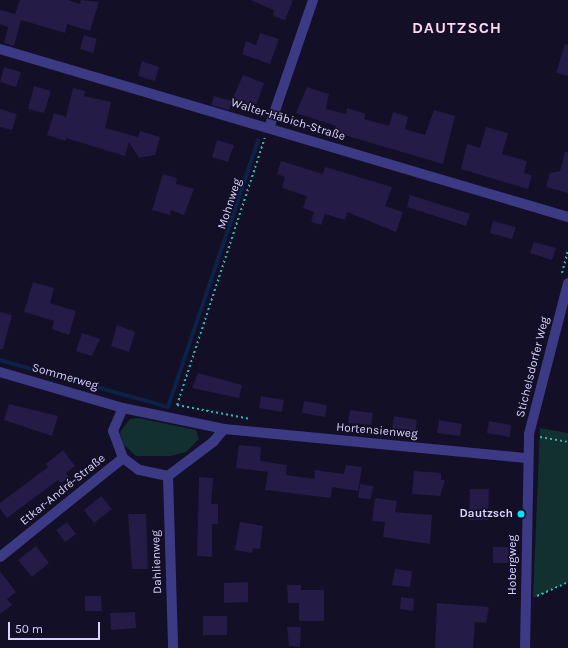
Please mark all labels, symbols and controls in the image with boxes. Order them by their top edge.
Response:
district label: DAUTZSCH [412,18,502,38]
street label: Walter-Häbich-Straße [229,96,347,144]
street label: Mohnweg [215,177,245,231]
street label: Stichelsdorfer Weg [514,315,552,419]
street label: Sommerweg [30,361,100,393]
street label: Hortensienweg [336,420,418,442]
street label: Etkar-André-Straße [18,451,108,529]
place label: Dautzsch [459,507,513,521]
marker: Dautzsch [516,509,526,519]
street label: Dahlienweg [149,530,165,594]
street label: Hobergweg [506,535,520,595]
scale bar [10,614,102,640]
text: 50 m [15,622,43,636]

